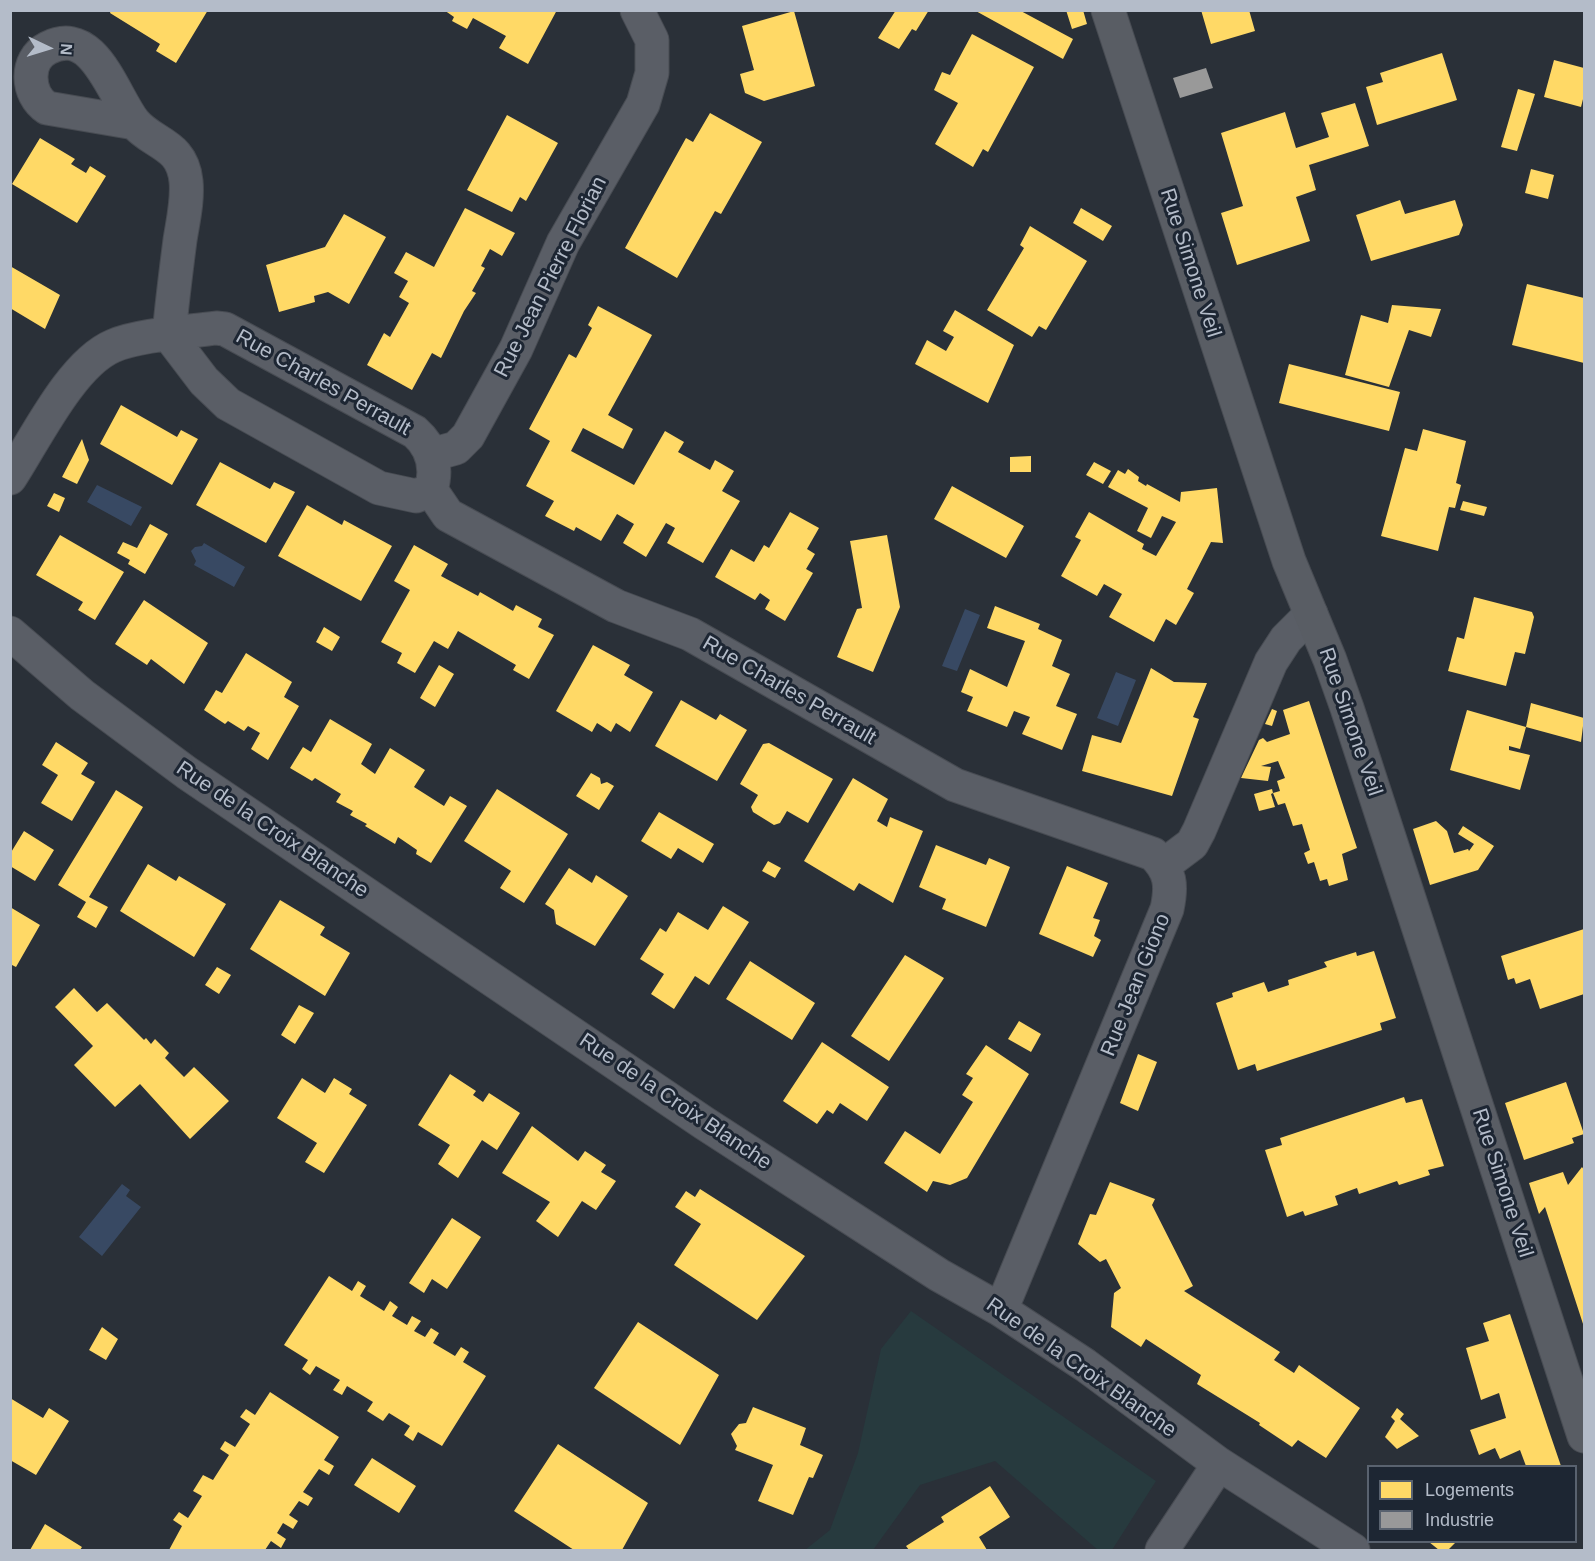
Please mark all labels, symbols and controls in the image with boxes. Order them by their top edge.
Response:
north arrow [18,18,78,78]
text: N [58,43,75,56]
street label: Rue Jean Pierre Florian [489,172,613,382]
street label: Rue Simone Veil [1154,185,1226,341]
street label: Rue Charles Perrault [231,324,415,442]
street label: Rue Charles Perrault [698,631,880,751]
street label: Rue Simone Veil [1313,644,1387,800]
street label: Rue de la Croix Blanche [171,756,373,904]
street label: Rue Jean Giono [1096,910,1176,1060]
street label: Rue de la Croix Blanche [574,1028,776,1176]
street label: Rue Simone Veil [1466,1105,1538,1261]
street label: Rue de la Croix Blanche [981,1293,1181,1443]
legend [1367,1465,1577,1543]
text: Logements [1425,1480,1514,1500]
text: Industrie [1425,1510,1494,1530]

